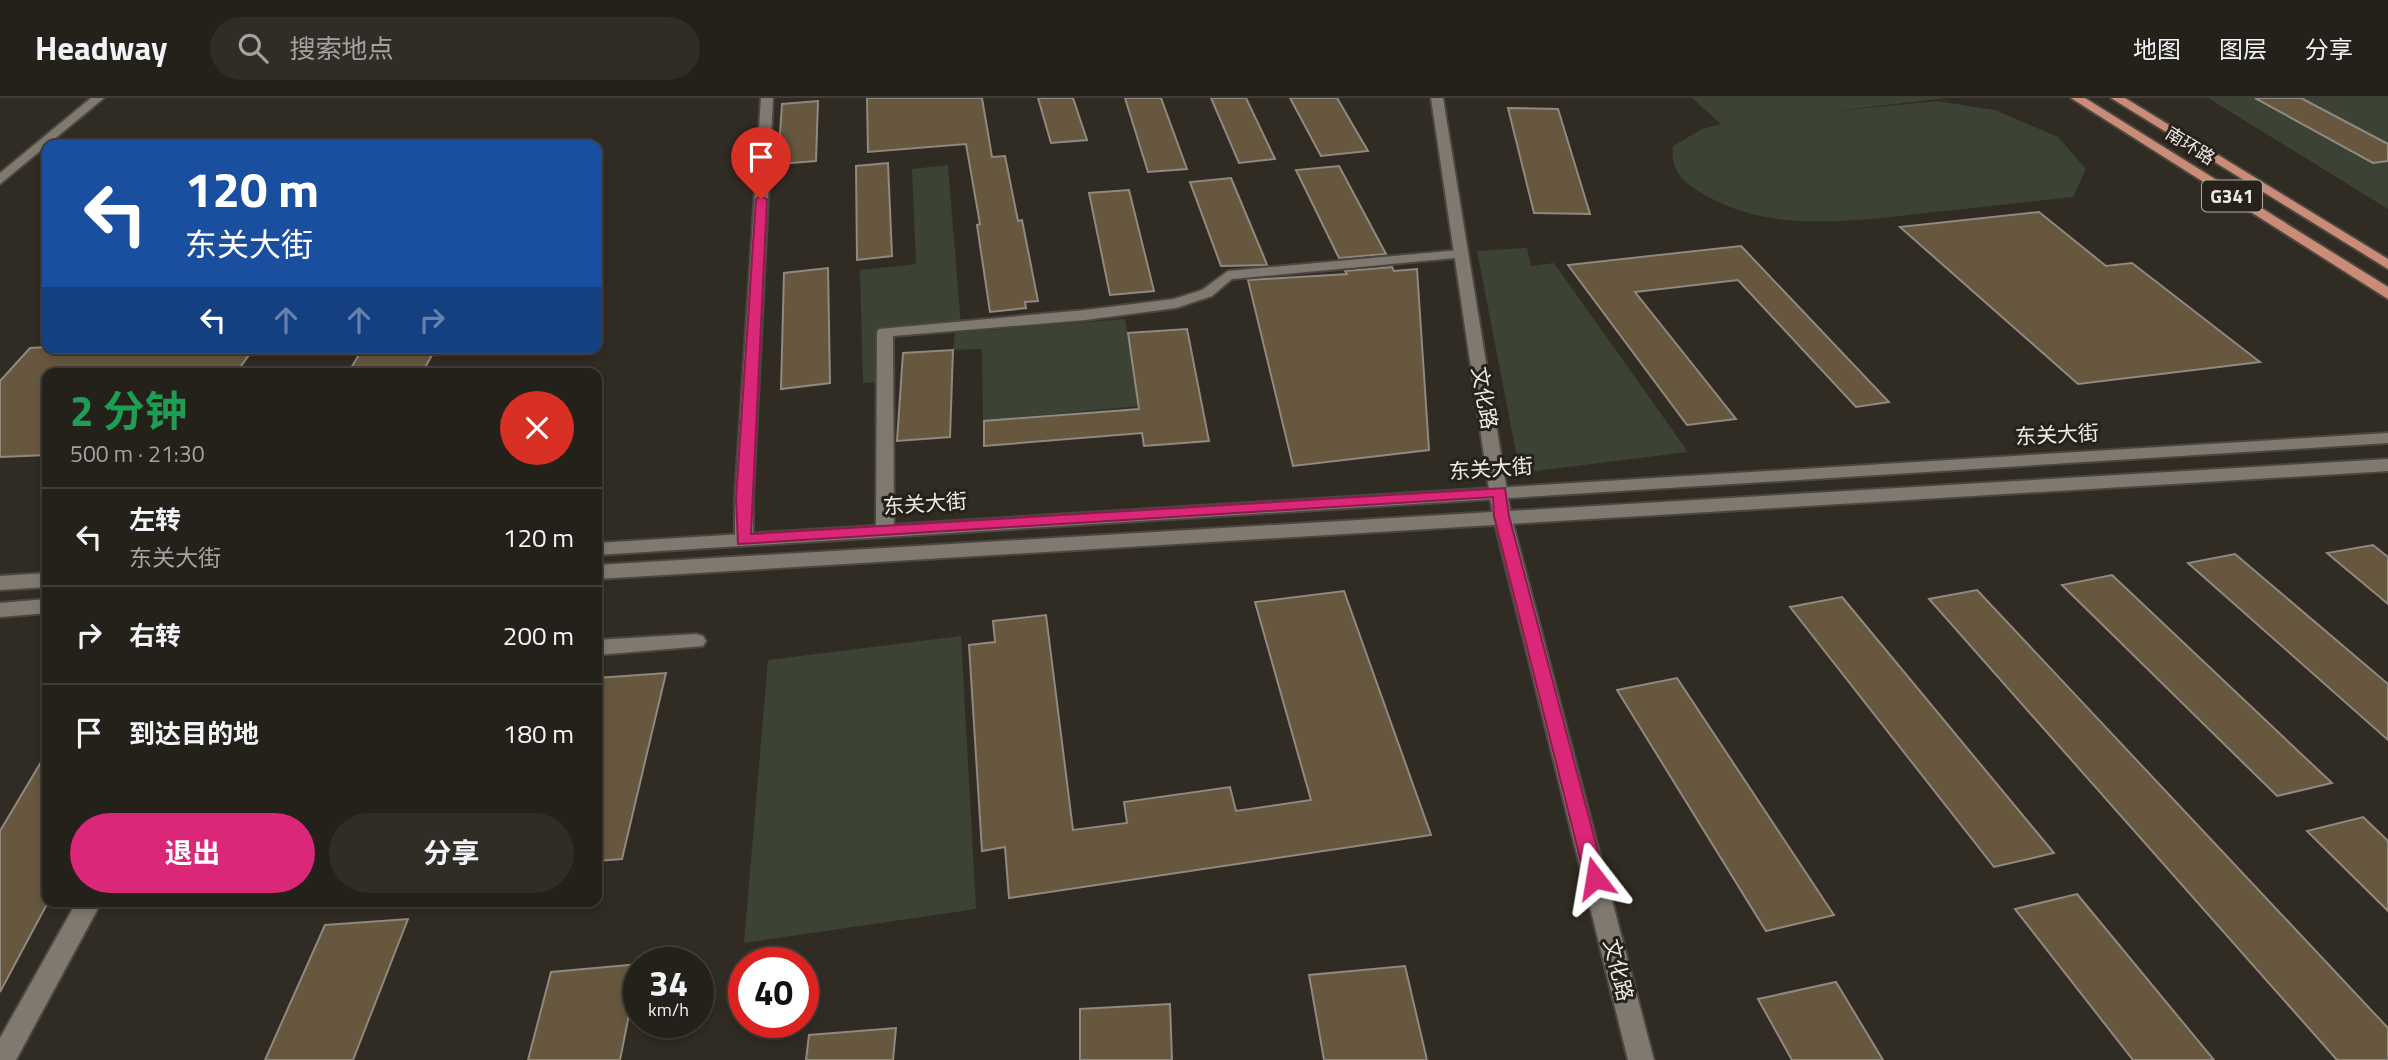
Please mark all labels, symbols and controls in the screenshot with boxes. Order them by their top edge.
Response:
search box [210,17,700,80]
text: Headway [35,23,168,73]
icon: search [234,29,272,67]
text: 搜索地点 [290,29,394,68]
text: 地图 [2133,31,2181,67]
text: 图层 [2219,31,2267,67]
text: 分享 [2305,31,2353,67]
street label: 南环路 [2160,120,2220,171]
pin [731,127,791,199]
icon: arrive [742,138,780,176]
text: 120 m [185,151,319,226]
icon: left [70,168,161,259]
road number: G341 [2202,180,2262,212]
text: 东关大街 [185,220,313,268]
icon: left [194,301,232,339]
icon: ahead [267,301,305,339]
icon: ahead [340,301,378,339]
icon: right [413,301,451,339]
street label: 文化路 [1464,364,1506,432]
text: 2 分钟 [70,378,187,442]
button: close [500,391,574,465]
street label: 东关大街 [2014,416,2100,452]
text: 500 m · 21:30 [70,436,205,471]
street label: 东关大街 [1448,449,1534,487]
street label: 东关大街 [882,484,968,522]
text: 左转 [129,500,181,539]
icon: left [70,518,108,556]
text: 120 m [503,518,574,557]
text: 东关大街 [129,540,221,575]
icon: right [70,616,108,654]
text: 右转 [129,616,181,655]
text: 200 m [503,616,574,655]
icon: arrive [70,714,108,752]
text: 到达目的地 [129,714,259,753]
text: 180 m [503,714,574,753]
button: 退出 [70,813,315,893]
button: 分享 [329,813,574,893]
position arrow [1558,841,1632,915]
street label: 文化路 [1596,935,1642,1004]
speed limit sign: 40 [728,947,819,1038]
text: 34 [649,956,688,1010]
text: km/h [648,996,689,1023]

